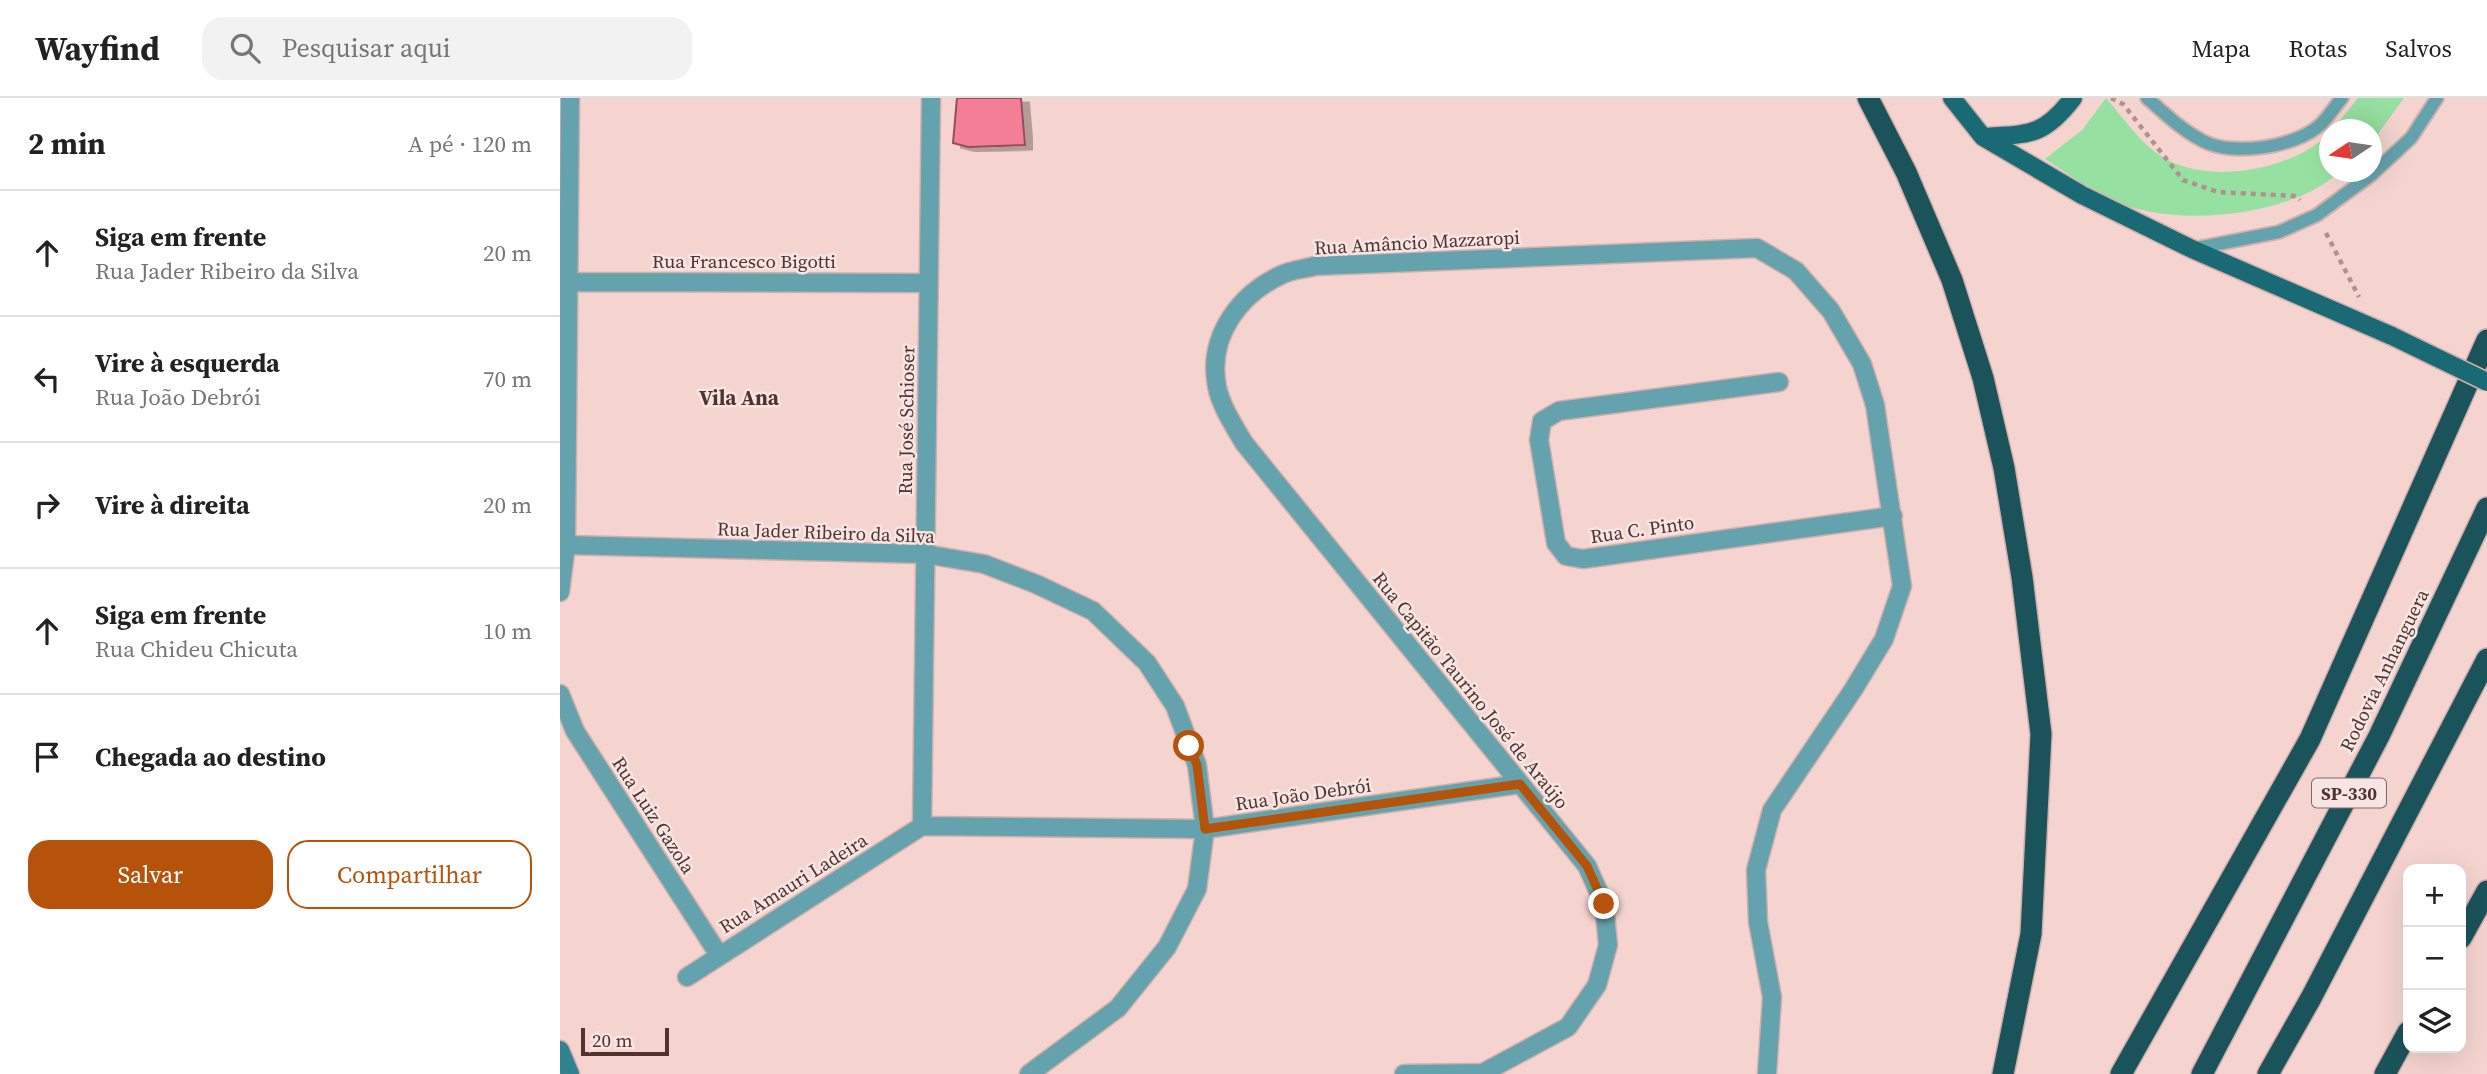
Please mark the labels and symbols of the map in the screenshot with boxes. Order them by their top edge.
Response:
north arrow [2319,119,2382,182]
street label: Rua Amâncio Mazzaropi [1313,224,1521,260]
street label: Rua Francesco Bigotti [652,248,836,274]
street label: Rua José Schioser [892,345,920,495]
district label: Vila Ana [699,383,780,412]
street label: Rua C. Pinto [1588,509,1696,549]
street label: Rua Jader Ribeiro da Silva [717,515,936,549]
street label: Rua Capitão Taurino José de Araújo [1367,566,1575,814]
street label: Rodovia Anhanguera [2333,584,2435,756]
route start [1173,730,1204,761]
street label: Rua Luiz Gazola [606,751,702,879]
street label: Rua João Debrói [1233,772,1373,816]
road number: SP-330 [2312,778,2386,808]
street label: Rua Amauri Ladeira [714,827,872,939]
route end [1588,888,1619,919]
scale bar [581,1025,668,1057]

